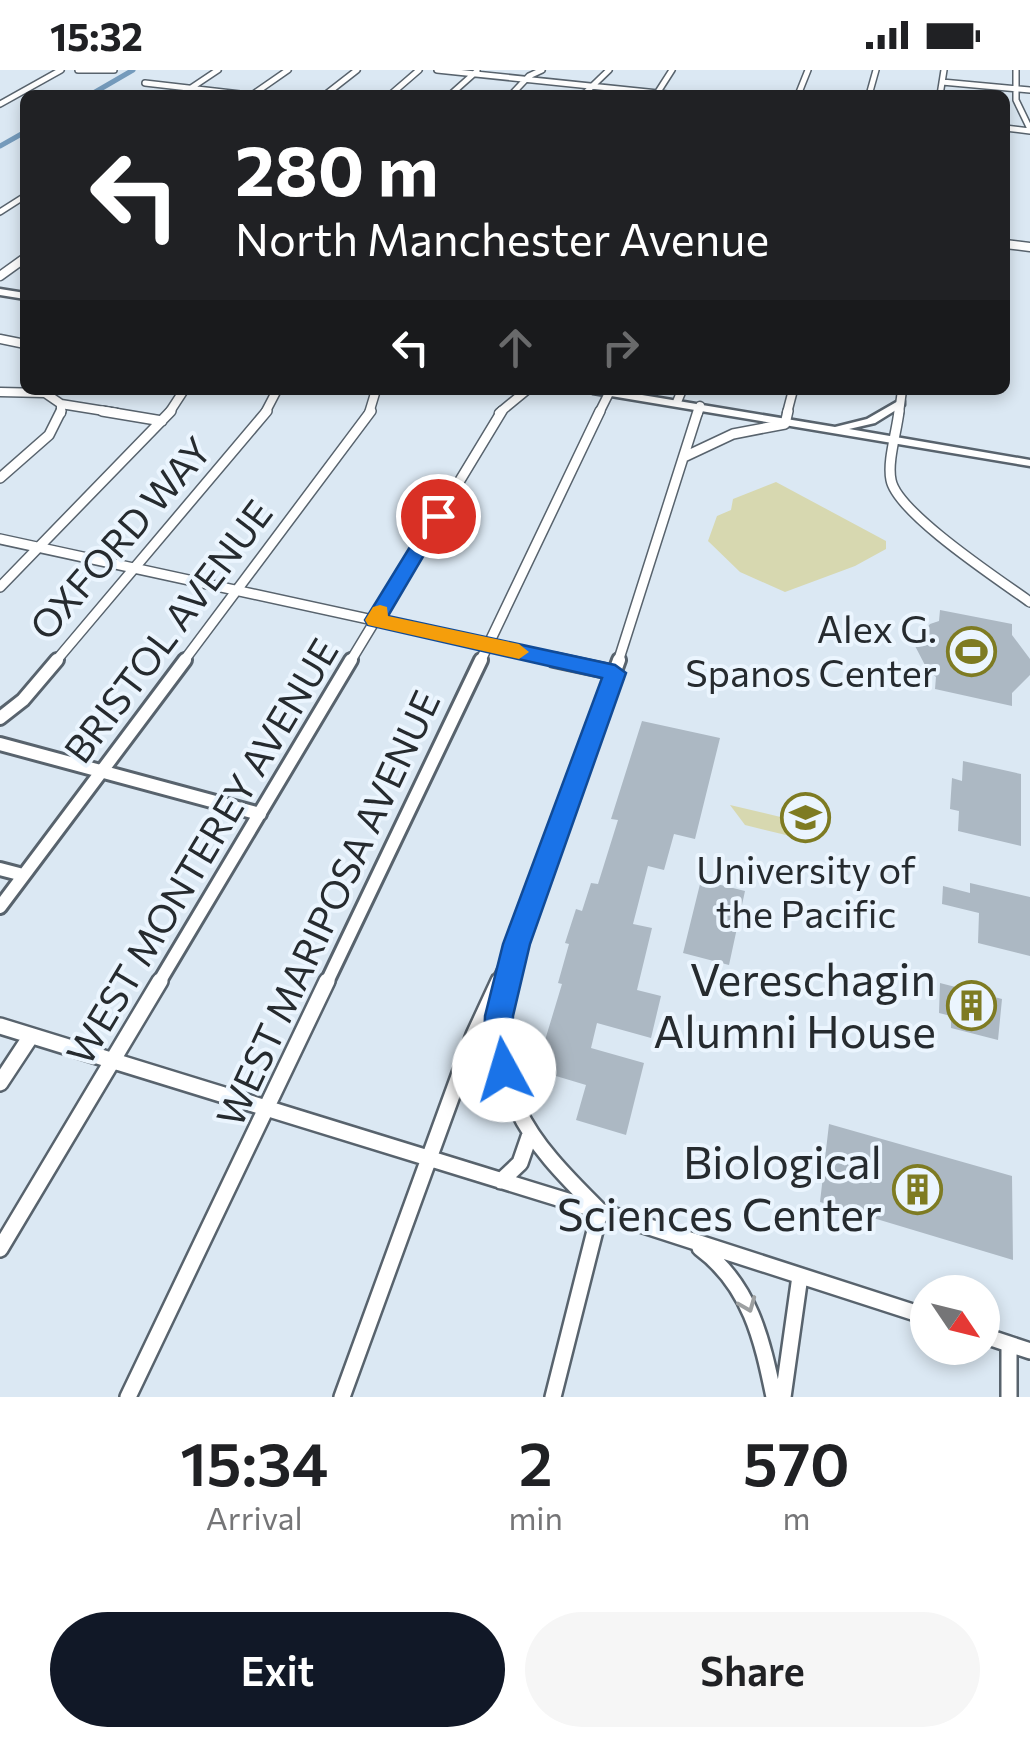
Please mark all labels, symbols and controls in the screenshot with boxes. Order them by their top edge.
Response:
text: 15:32 [50,12,143,59]
text: 280 m [235,125,439,210]
icon: left [70,130,200,260]
text: North Manchester Avenue [235,210,769,265]
icon: left [383,320,438,375]
icon: ahead [488,320,543,375]
icon: right [593,320,648,375]
street label: OXFORD WAY [18,427,220,648]
pin [396,474,481,559]
icon: arrive [411,489,466,544]
street label: BRISTOL AVENUE [53,490,281,771]
place label: Alex G. Spanos Center [685,604,937,695]
sports icon: Alex G. Spanos Center [946,626,998,678]
street label: WEST MONTEREY AVENUE [55,629,347,1072]
street label: WEST MARIPOSA AVENUE [205,683,448,1133]
school or university icon: University of the Pacific [780,791,832,843]
place label: University of the Pacific [696,845,916,936]
place label: Vereschagin Alumni House [653,950,936,1057]
building icon: Vereschagin Alumni House [945,980,997,1032]
position arrow [452,1018,556,1122]
place label: Biological Sciences Center [557,1133,882,1240]
building icon: Biological Sciences Center [891,1163,943,1215]
north arrow [910,1275,1000,1365]
map controls [910,1275,1000,1365]
one-way arrow [736,1295,756,1313]
text: 15:34 [180,1425,328,1498]
text: 2 [519,1425,553,1498]
text: 570 [743,1425,850,1498]
text: Arrival [206,1497,303,1537]
text: min [508,1497,563,1537]
text: m [782,1497,810,1537]
button: Exit [50,1612,505,1727]
button: Share [525,1612,980,1727]

